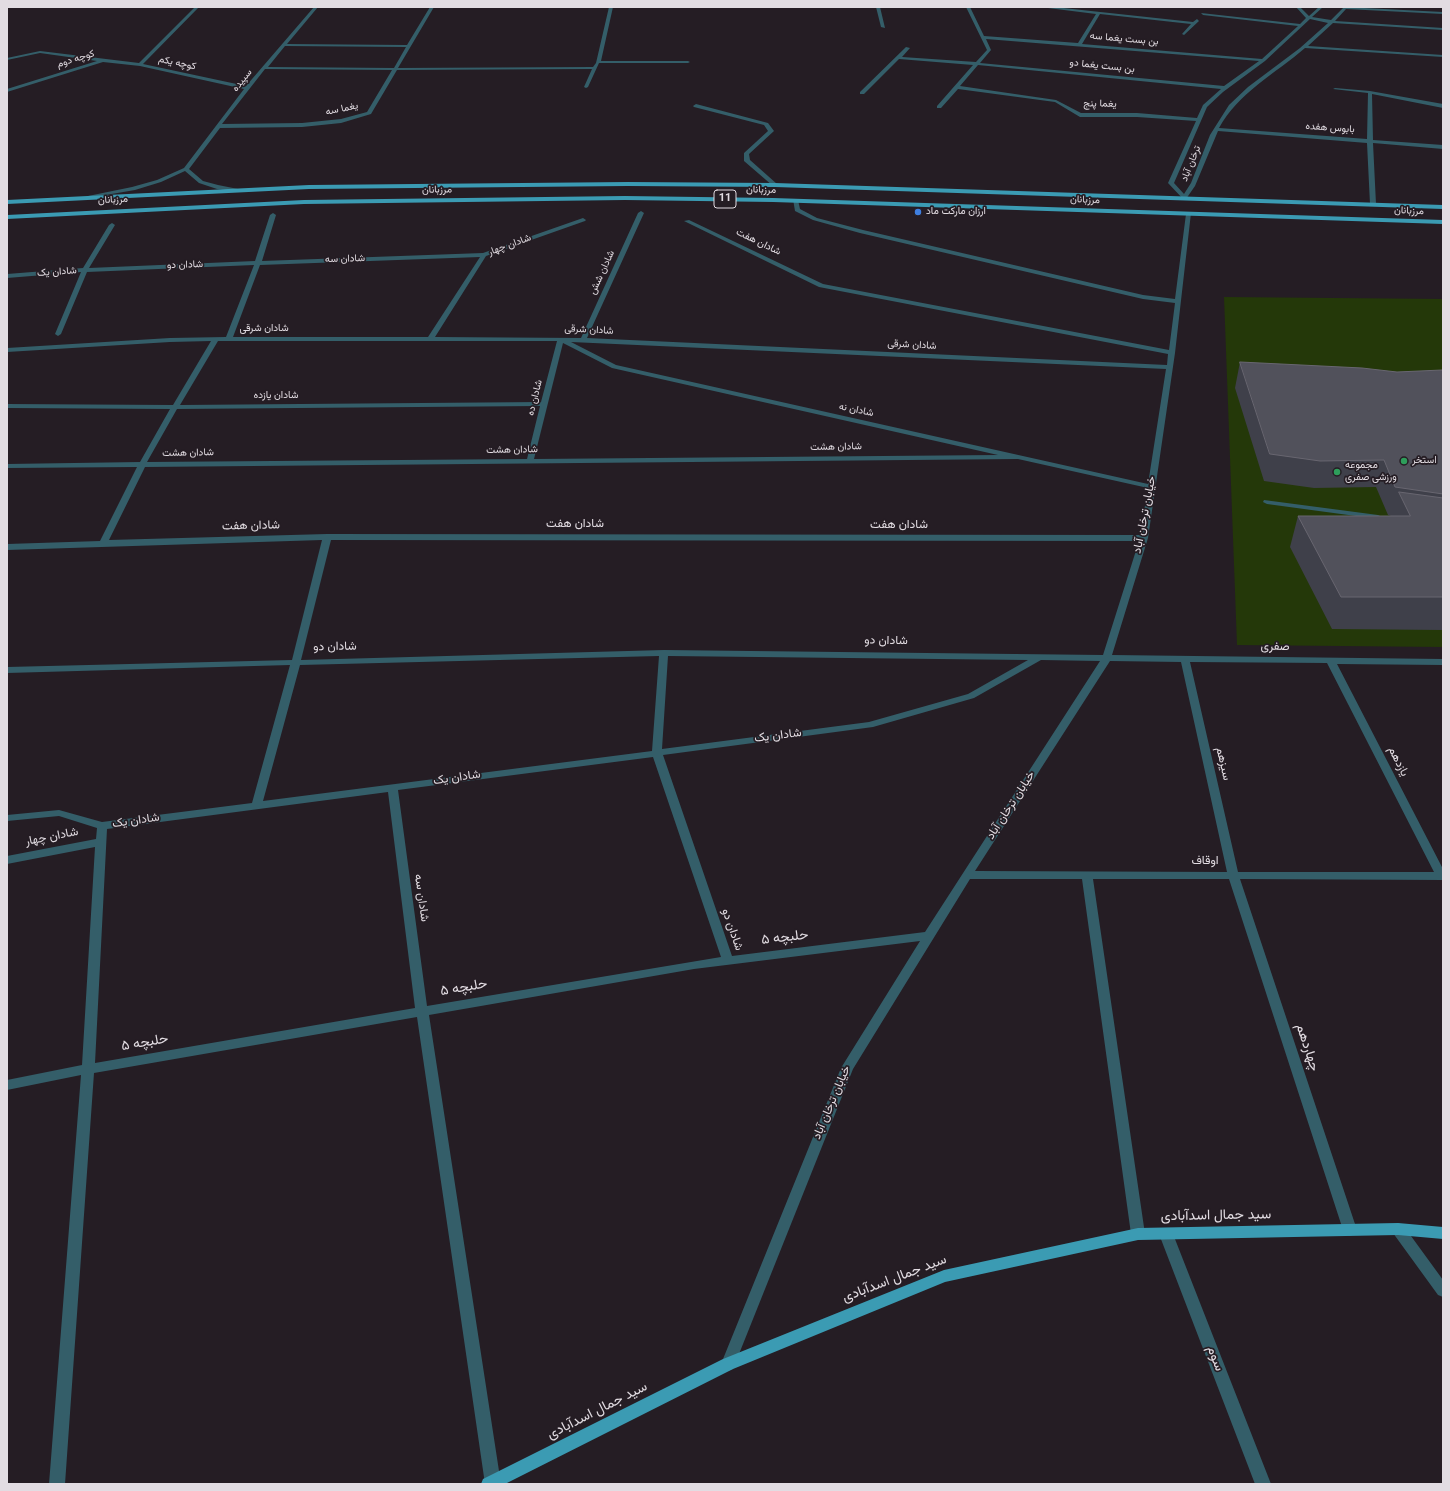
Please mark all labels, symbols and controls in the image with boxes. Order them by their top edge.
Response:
street label: بن بست یغما سه [1089,31,1159,49]
street label: کوچه دوم [56,49,96,71]
street label: کوچه یکم [157,54,197,74]
street label: بن بست یغما دو [1069,58,1135,76]
street label: سپیده [230,67,256,95]
street label: یغما پنج [1083,99,1117,111]
street label: یغما سه [325,101,359,119]
street label: بابوس هفده [1305,121,1355,137]
street label: ترخان آباد [1179,144,1205,184]
street label: مرزبانان [422,185,452,197]
street label: مرزبانان [746,185,776,197]
road number: 11 [714,190,736,208]
street label: مرزبانان [98,194,128,208]
street label: مرزبانان [1070,194,1100,208]
street label: مرزبانان [1394,205,1424,219]
place label: ارزان مارکت ماد [926,206,986,218]
marker: ارزان مارکت ماد [913,207,923,217]
street label: شادان هفت [734,227,782,259]
street label: شادان چهار [487,233,533,259]
street label: شادان شش [588,249,618,297]
street label: شادان سه [325,253,365,267]
street label: شادان دو [167,259,203,273]
street label: شادان یک [37,266,77,280]
street label: شادان شرقی [239,323,289,335]
street label: شادان شرقی [564,324,614,338]
street label: شادان شرقی [887,339,937,353]
street label: شادان ده [526,379,546,417]
street label: شادان یازده [254,390,298,402]
street label: شادان نه [838,401,874,421]
street label: شادان هشت [810,442,862,454]
street label: شادان هشت [486,445,538,457]
street label: شادان هشت [162,448,214,460]
place label: استخر [1412,455,1436,467]
marker: استخر [1399,456,1409,466]
place label: مجموعه ورزشی صفری [1345,460,1397,484]
marker: مجموعه ورزشی صفری [1332,467,1342,477]
street label: خیابان ترخان آباد [1131,475,1161,555]
street label: شادان هفت [546,518,604,532]
street label: شادان هفت [222,519,280,535]
street label: شادان هفت [870,519,928,533]
street label: شادان دو [864,634,908,650]
street label: شادان دو [313,640,357,656]
street label: صفری [1260,641,1290,655]
street label: شادان یک [754,727,802,747]
street label: یازدهم [1383,745,1411,779]
street label: سیزهم [1211,746,1233,782]
street label: شادان یک [432,769,482,789]
street label: خیابان ترخان آباد [985,769,1039,843]
street label: شادان یک [111,812,161,832]
street label: شادان چهار [24,826,80,850]
street label: اوقاف [1191,855,1219,869]
street label: شادان سه [410,873,430,923]
street label: شادان دو [717,907,745,953]
street label: حلبچه ۵ [760,928,810,950]
street label: حلبچه ۵ [439,977,489,1001]
street label: چهاردهم [1290,1022,1322,1074]
street label: حلبچه ۵ [120,1032,170,1056]
street label: خیابان ترخان آباد [811,1064,855,1142]
street label: سید جمال اسدآبادی [1161,1208,1271,1226]
street label: سید جمال اسدآبادی [840,1252,950,1308]
street label: سوم [1202,1344,1226,1374]
street label: سید جمال اسدآبادی [545,1379,651,1445]

